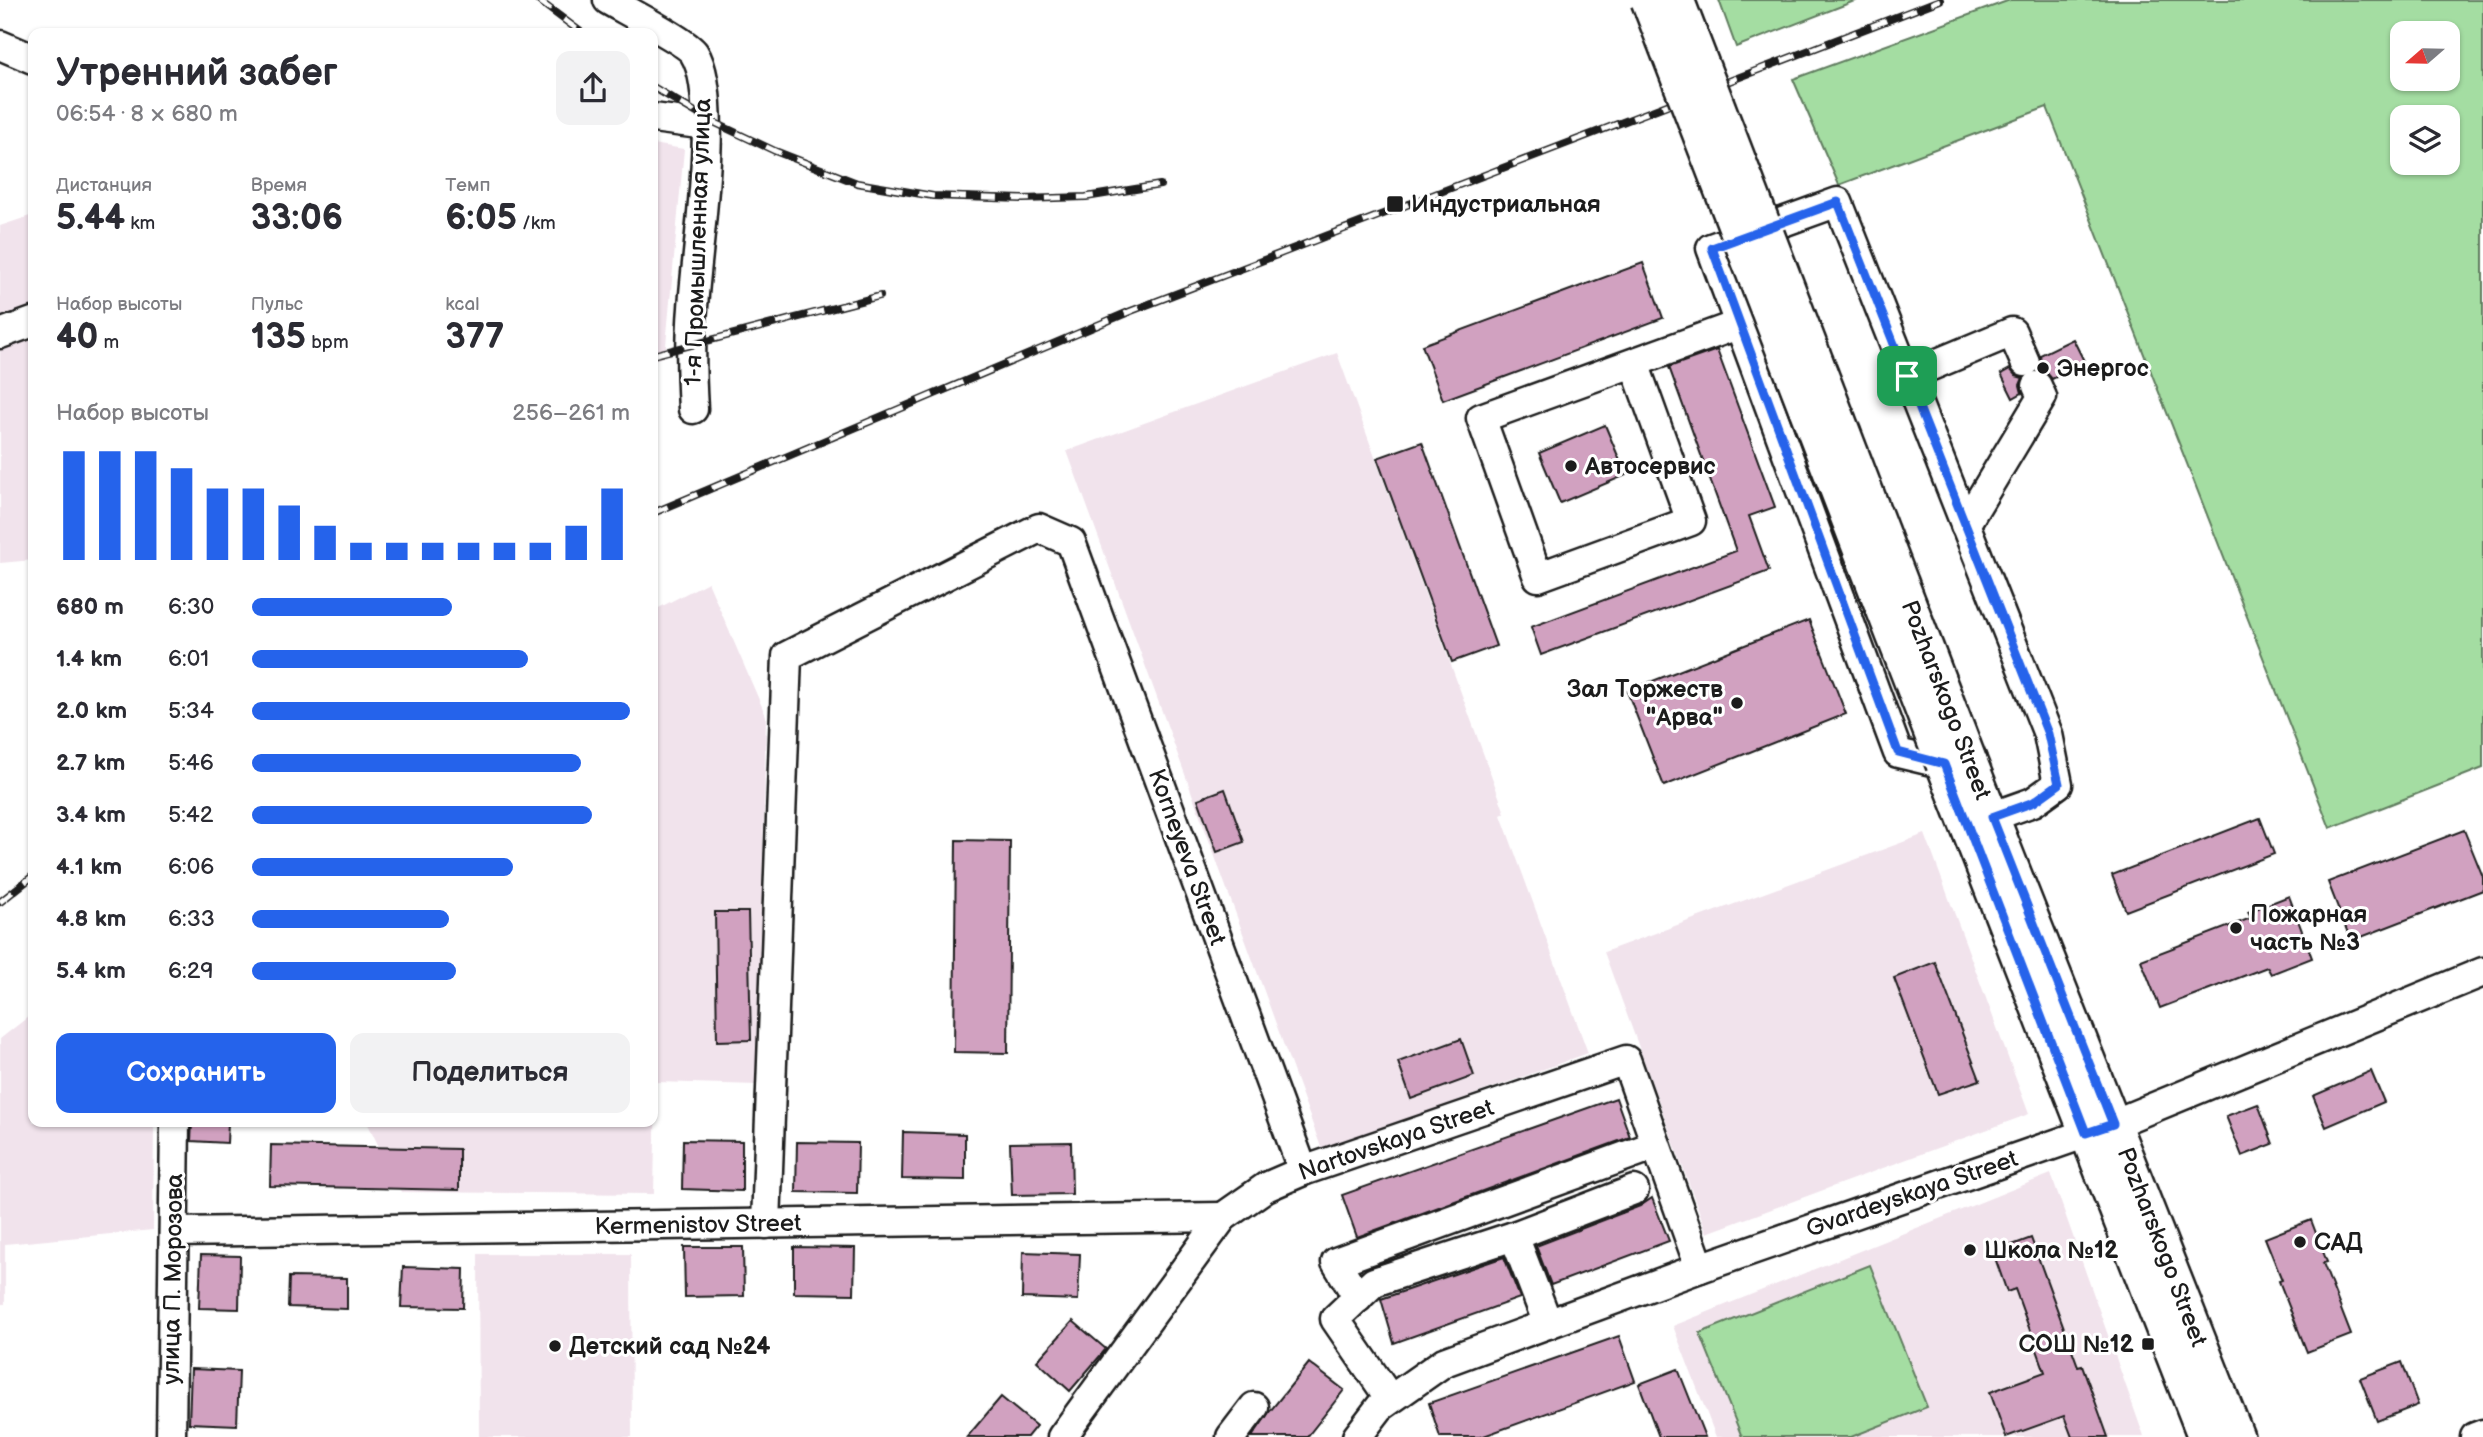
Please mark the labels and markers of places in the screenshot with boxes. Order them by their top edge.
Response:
place label: Индустриальная [1411,190,1601,219]
marker: Индустриальная [1385,194,1405,214]
pin [1877,346,1937,406]
place label: Энергос [2057,354,2149,383]
marker: Энергос [2035,360,2051,376]
place label: Автосервис [1584,452,1716,481]
marker: Автосервис [1563,458,1579,474]
place label: Зал Торжеств "Арва" [1566,675,1723,732]
marker: Зал Торжеств "Арва" [1729,695,1745,711]
place label: Пожарная часть №3 [2250,900,2367,957]
marker: Пожарная часть №3 [2228,920,2244,936]
place label: САД [2314,1228,2363,1257]
marker: САД [2292,1234,2308,1250]
place label: Школа №12 [1984,1236,2119,1265]
marker: Школа №12 [1962,1242,1978,1258]
place label: СОШ №12 [2019,1330,2135,1359]
place label: Детский сад №24 [569,1332,770,1361]
marker: СОШ №12 [2140,1336,2156,1352]
marker: Детский сад №24 [547,1338,563,1354]

